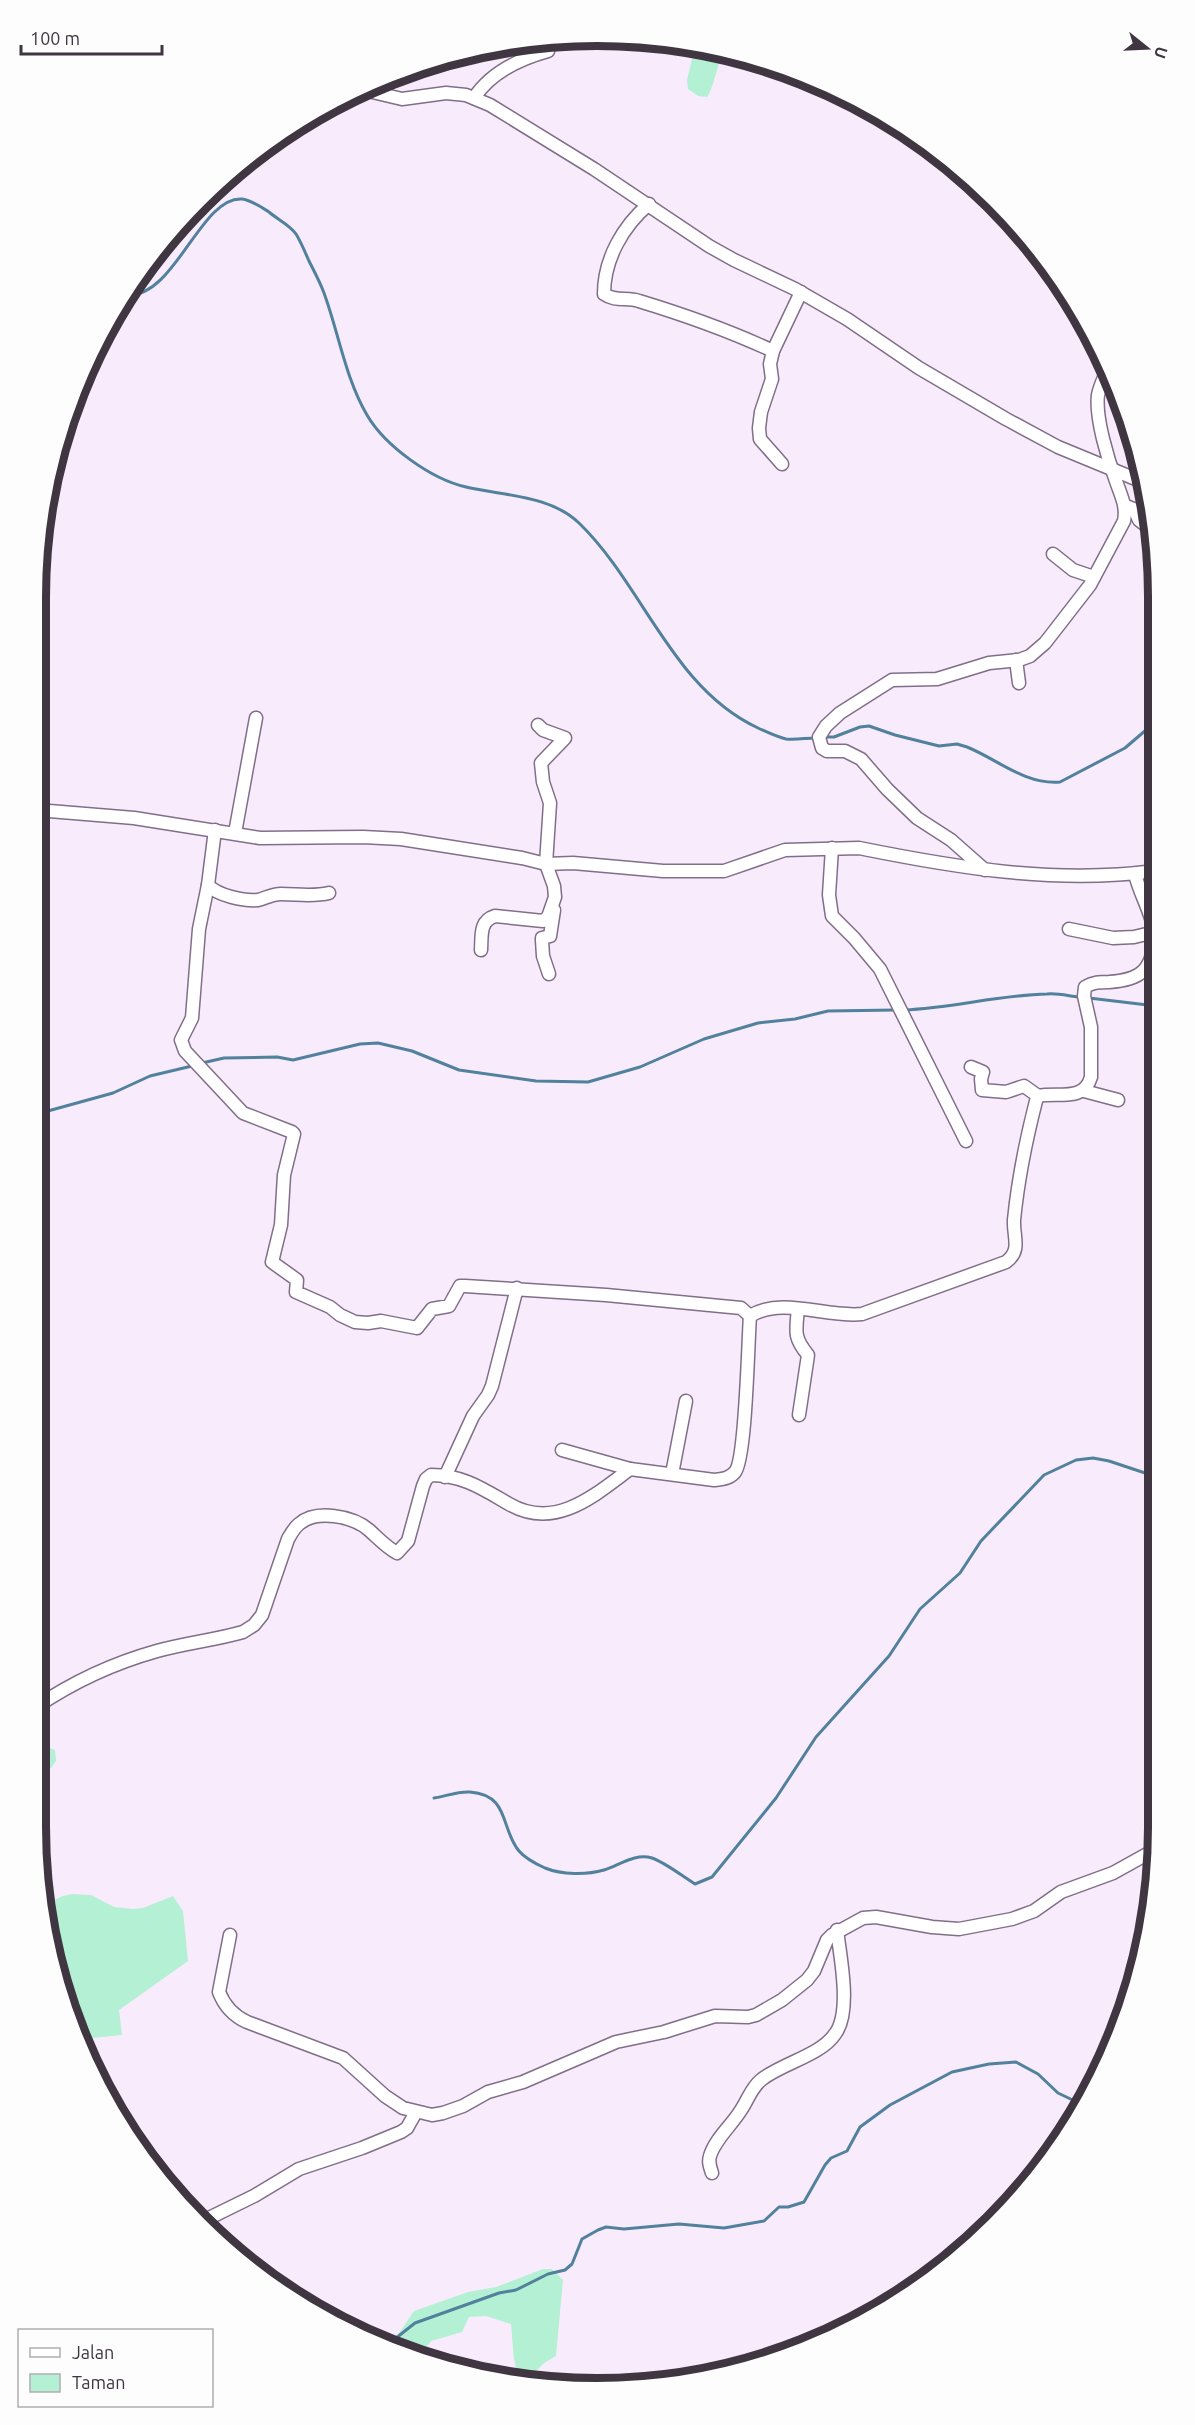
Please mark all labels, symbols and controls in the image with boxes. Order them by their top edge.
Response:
scale bar [21,18,162,56]
north arrow [1117,18,1177,78]
text: 100 m [30,28,80,48]
text: U [1151,45,1172,61]
legend [18,2329,213,2407]
text: Jalan [72,2342,114,2362]
text: Taman [72,2372,126,2392]

